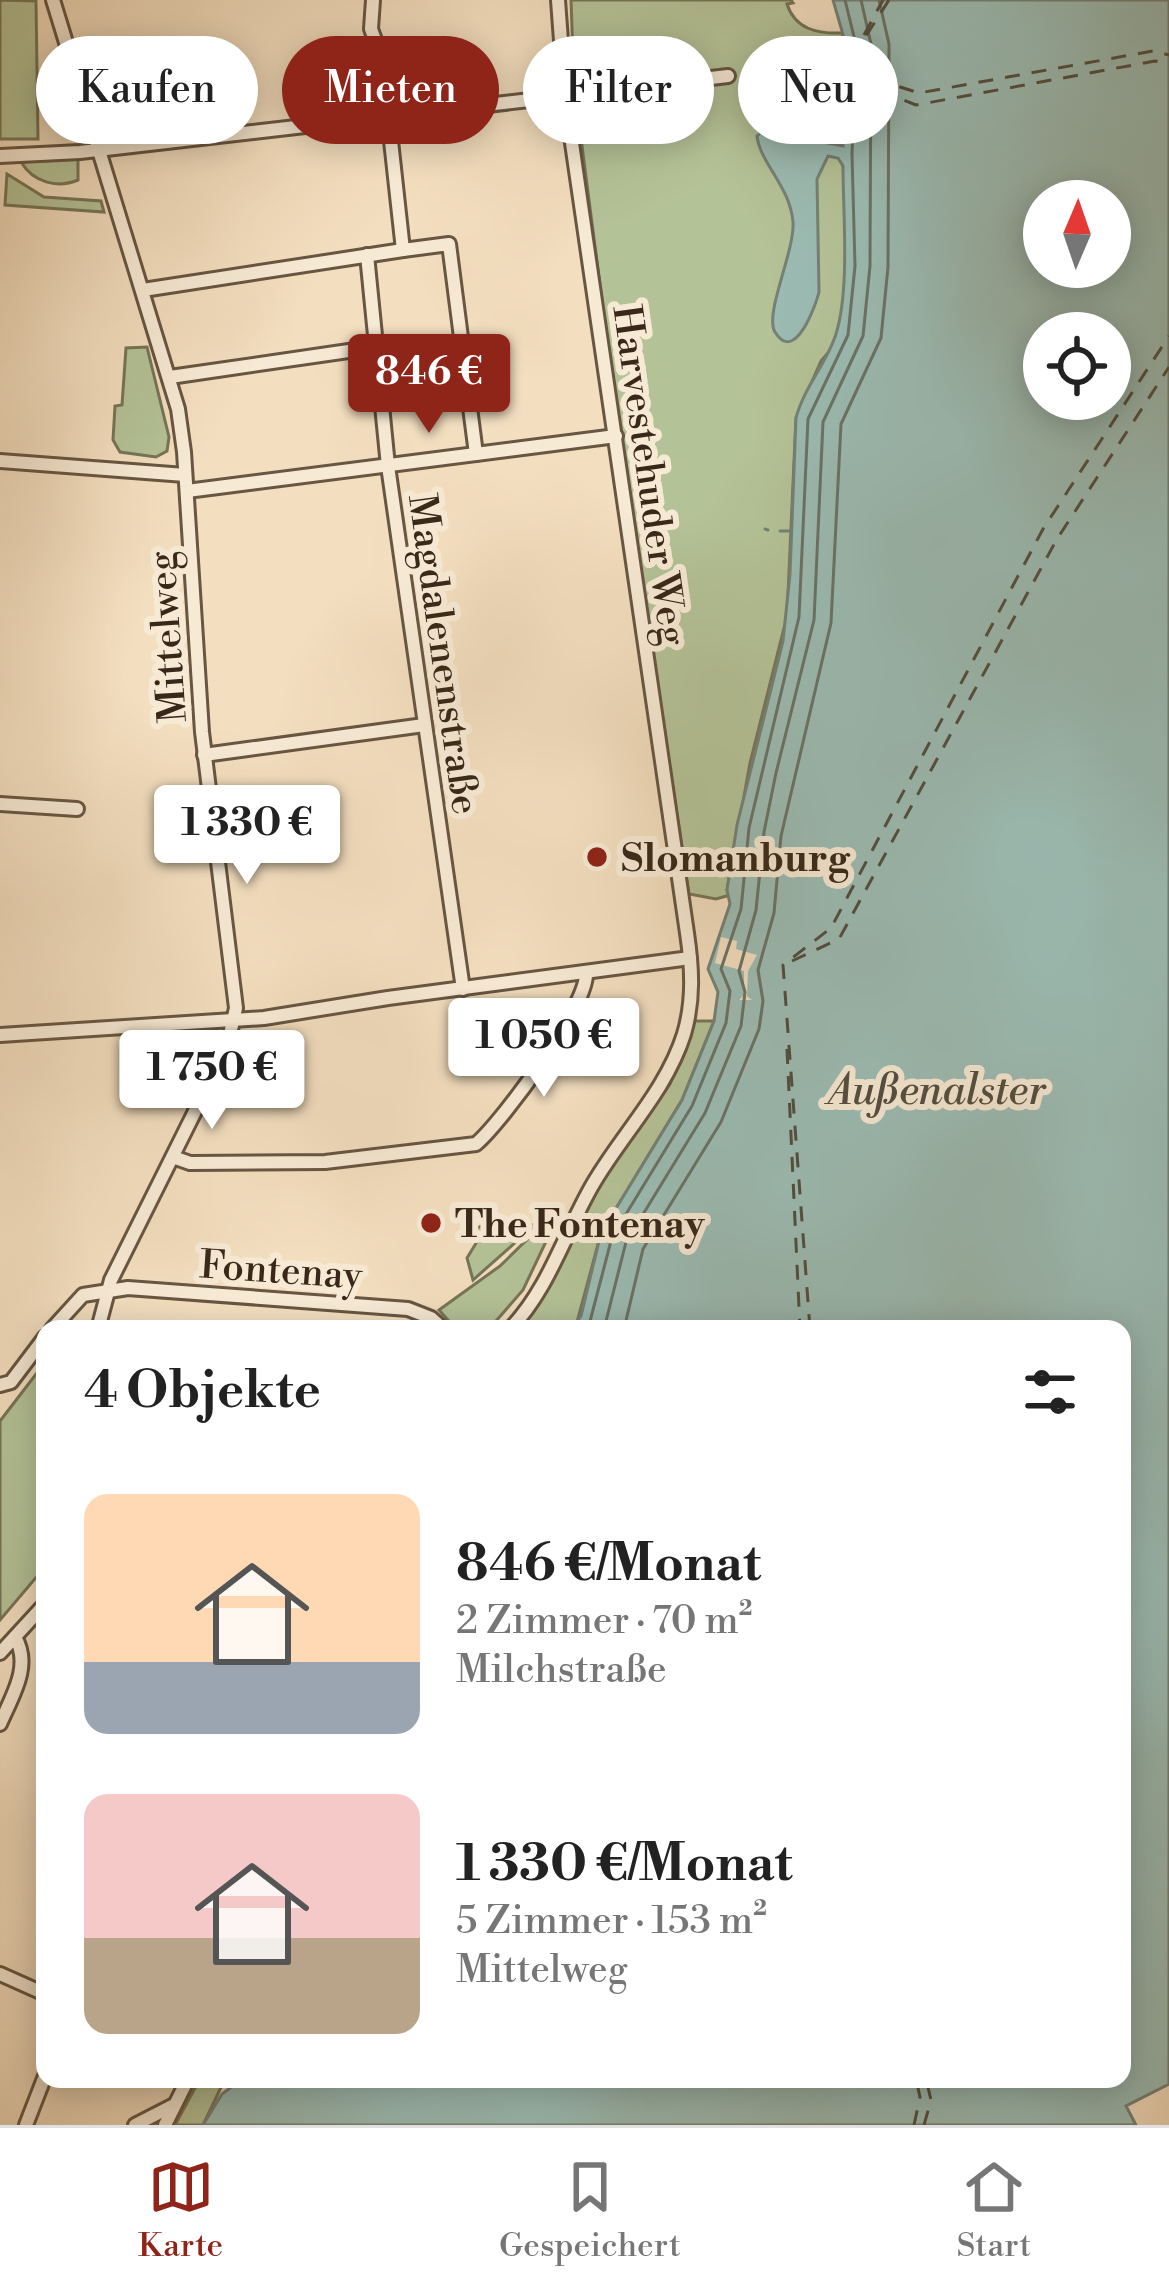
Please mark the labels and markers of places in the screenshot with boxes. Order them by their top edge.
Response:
pin: 846 € [345,334,513,436]
pin: 1 330 € [136,785,358,887]
place label: Slomanburg [621,835,850,884]
marker: Slomanburg [584,844,610,870]
pin: 1 050 € [433,998,655,1100]
pin: 1 750 € [101,1030,323,1132]
place label: The Fontenay [455,1201,705,1250]
marker: The Fontenay [418,1210,444,1236]

